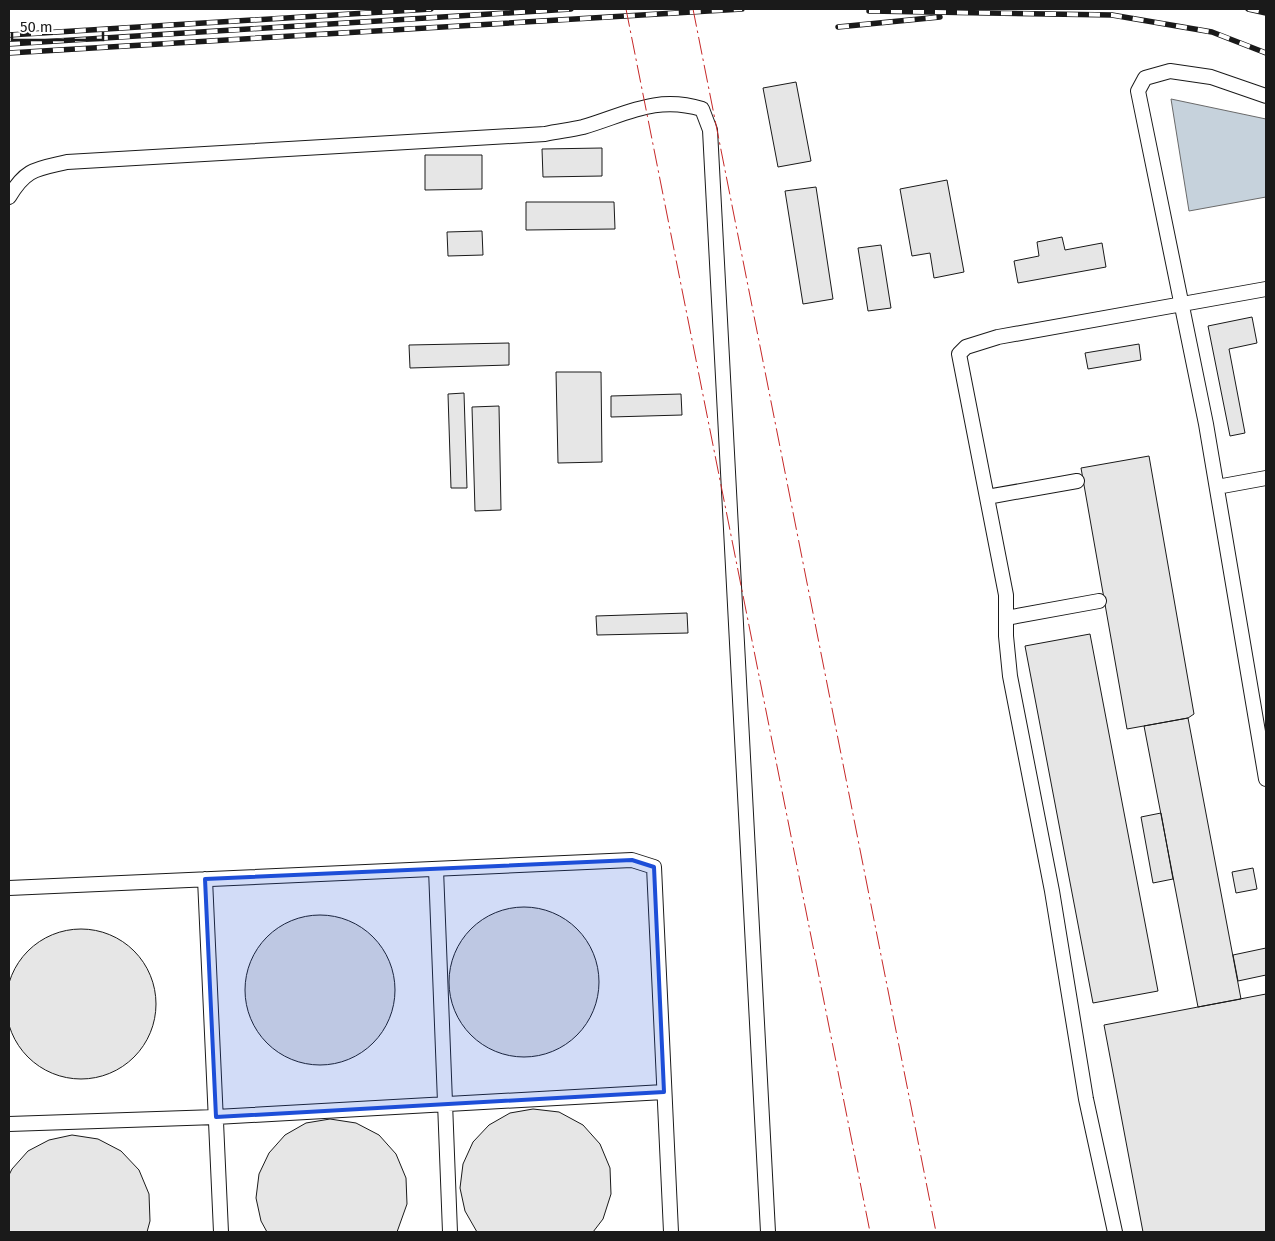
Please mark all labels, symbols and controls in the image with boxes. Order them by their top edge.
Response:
scale bar [12,10,104,42]
text: 50 m [20,18,53,36]

